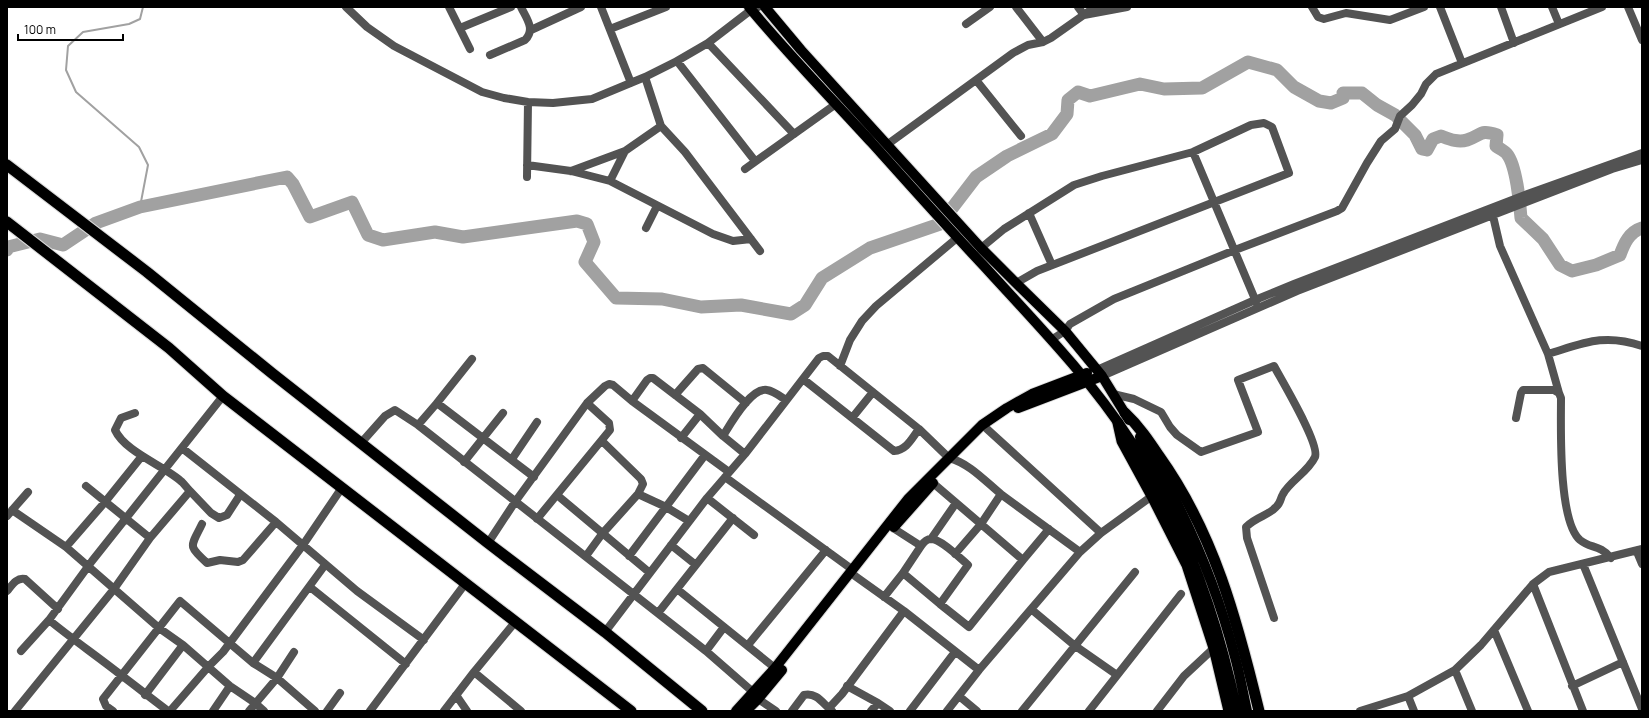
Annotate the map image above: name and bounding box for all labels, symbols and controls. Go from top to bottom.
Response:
scale bar [18,16,123,42]
text: 100 m [24,21,56,38]

